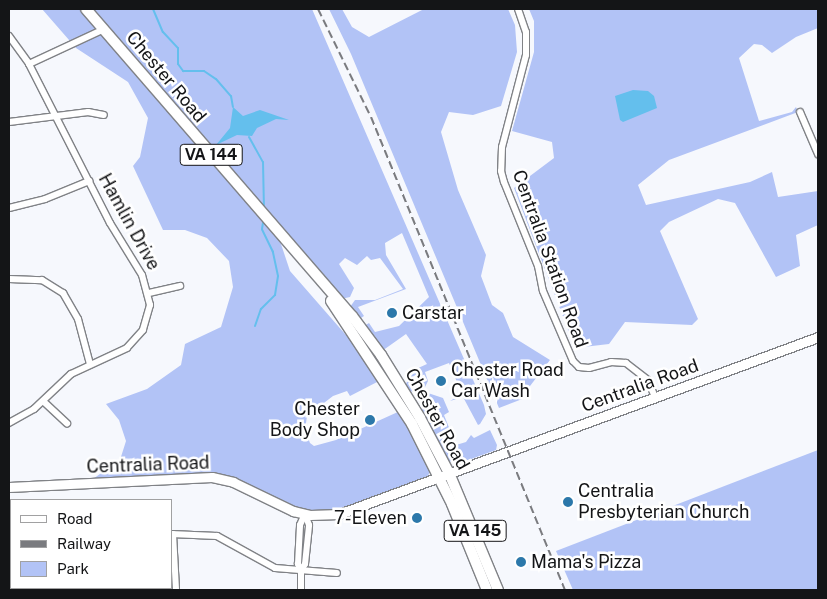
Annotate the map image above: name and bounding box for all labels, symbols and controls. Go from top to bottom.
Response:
street label: Chester Road [121,27,211,127]
road number: VA 144 [178,142,244,168]
street label: Centralia Station Road [508,167,592,351]
street label: Hamlin Drive [94,170,164,274]
place label: Carstar [402,302,464,324]
marker: Carstar [386,307,398,319]
street label: Centralia Road [579,355,701,417]
place label: Chester Road Car Wash [451,360,564,402]
street label: Chester Road [400,364,474,474]
marker: Chester Road Car Wash [435,375,447,387]
place label: Chester Body Shop [270,399,360,442]
marker: Chester Body Shop [364,414,376,426]
street label: Centralia Road [86,452,210,478]
place label: Centralia Presbyterian Church [578,481,749,524]
marker: Centralia Presbyterian Church [562,496,574,508]
legend [10,499,172,589]
place label: 7-Eleven [334,507,407,529]
text: Road [57,510,93,527]
marker: 7-Eleven [411,512,423,524]
road number: VA 145 [442,518,508,544]
text: Railway [57,535,111,552]
place label: Mama's Pizza [531,551,641,573]
marker: Mama's Pizza [515,556,527,568]
text: Park [57,560,89,577]

